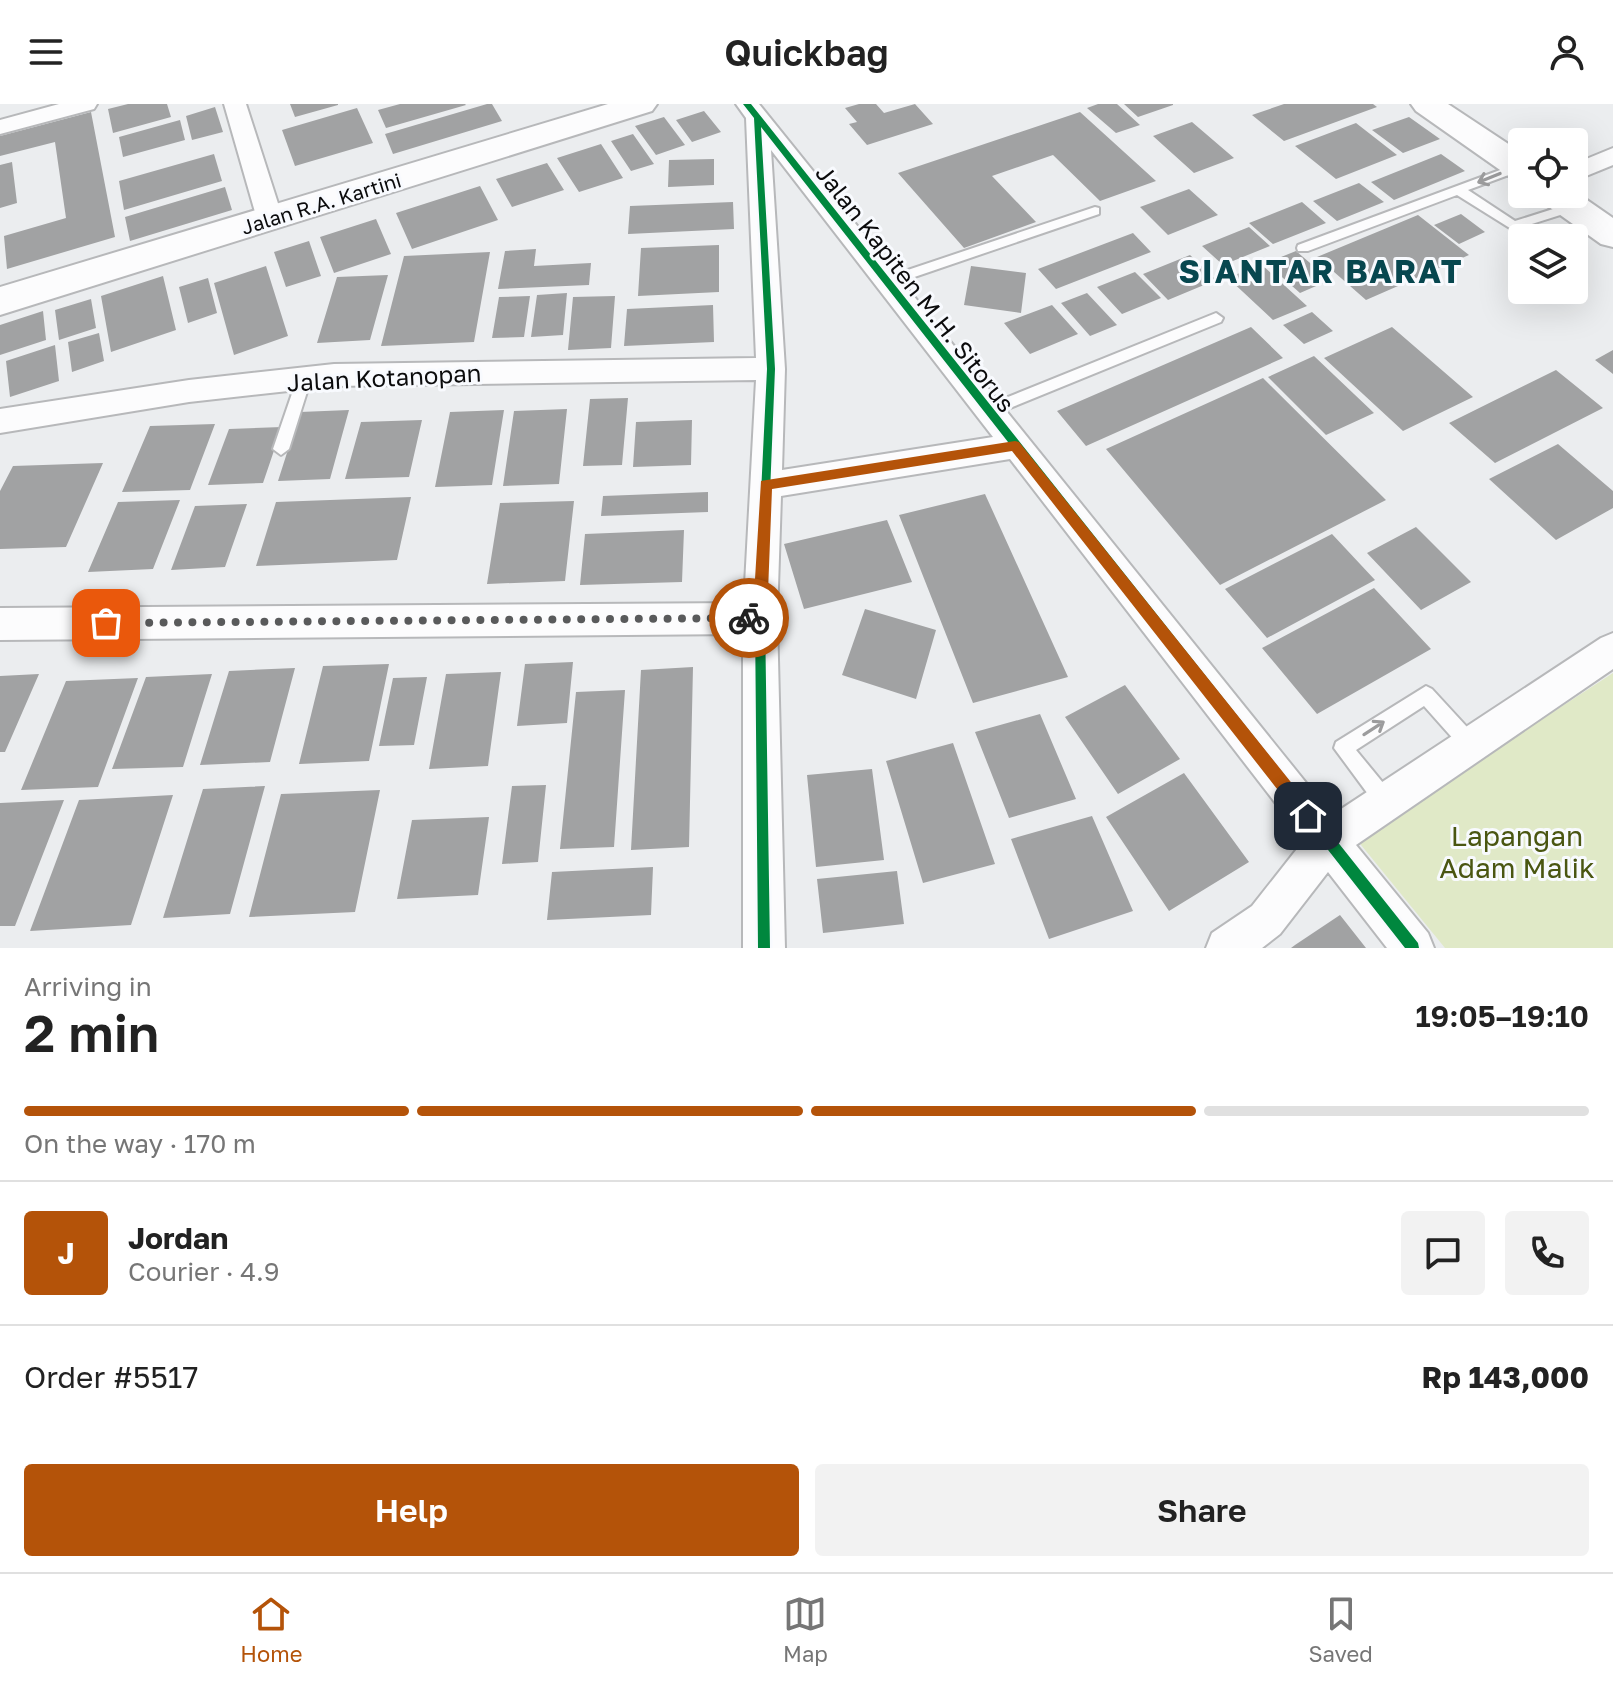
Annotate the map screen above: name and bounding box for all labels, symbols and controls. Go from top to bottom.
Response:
icon: menu [24,30,68,74]
icon: person [1545,30,1589,74]
text: Quickbag [724,31,889,74]
map controls [1508,128,1588,304]
button: locate [1508,128,1588,208]
street label: Jalan Kapiten M.H. Sitorus [810,159,1022,417]
street label: Jalan R.A. Kartini [238,167,404,239]
one-way arrow [1477,171,1502,186]
button: layers [1508,224,1588,304]
district label: SIANTAR BARAT [1178,252,1464,290]
street label: Jalan Kotanopan [286,357,482,397]
courier [709,578,789,658]
pin [72,589,140,657]
icon: bike [727,596,771,640]
icon: bag [84,601,128,645]
one-way arrow [1362,720,1385,736]
pin [1274,782,1342,850]
icon: home [1286,794,1330,838]
park label: Lapangan Adam Malik [1439,819,1595,884]
text: Arriving in [24,971,152,1002]
text: 19:05–19:10 [1415,998,1589,1034]
text: 2 min [24,1001,159,1063]
text: On the way · 170 m [24,1128,256,1159]
button: chat [1401,1211,1485,1295]
button: phone [1505,1211,1589,1295]
text: Jordan [128,1220,228,1256]
text: J [57,1235,75,1271]
text: Courier · 4.9 [128,1256,280,1287]
text: Order #5517 [24,1359,198,1395]
text: Rp 143,000 [1422,1359,1589,1395]
button: Help [24,1464,799,1556]
button: Share [815,1464,1589,1556]
tab: Home [240,1592,302,1667]
tab: Map [783,1592,828,1667]
tab: Saved [1308,1592,1373,1667]

